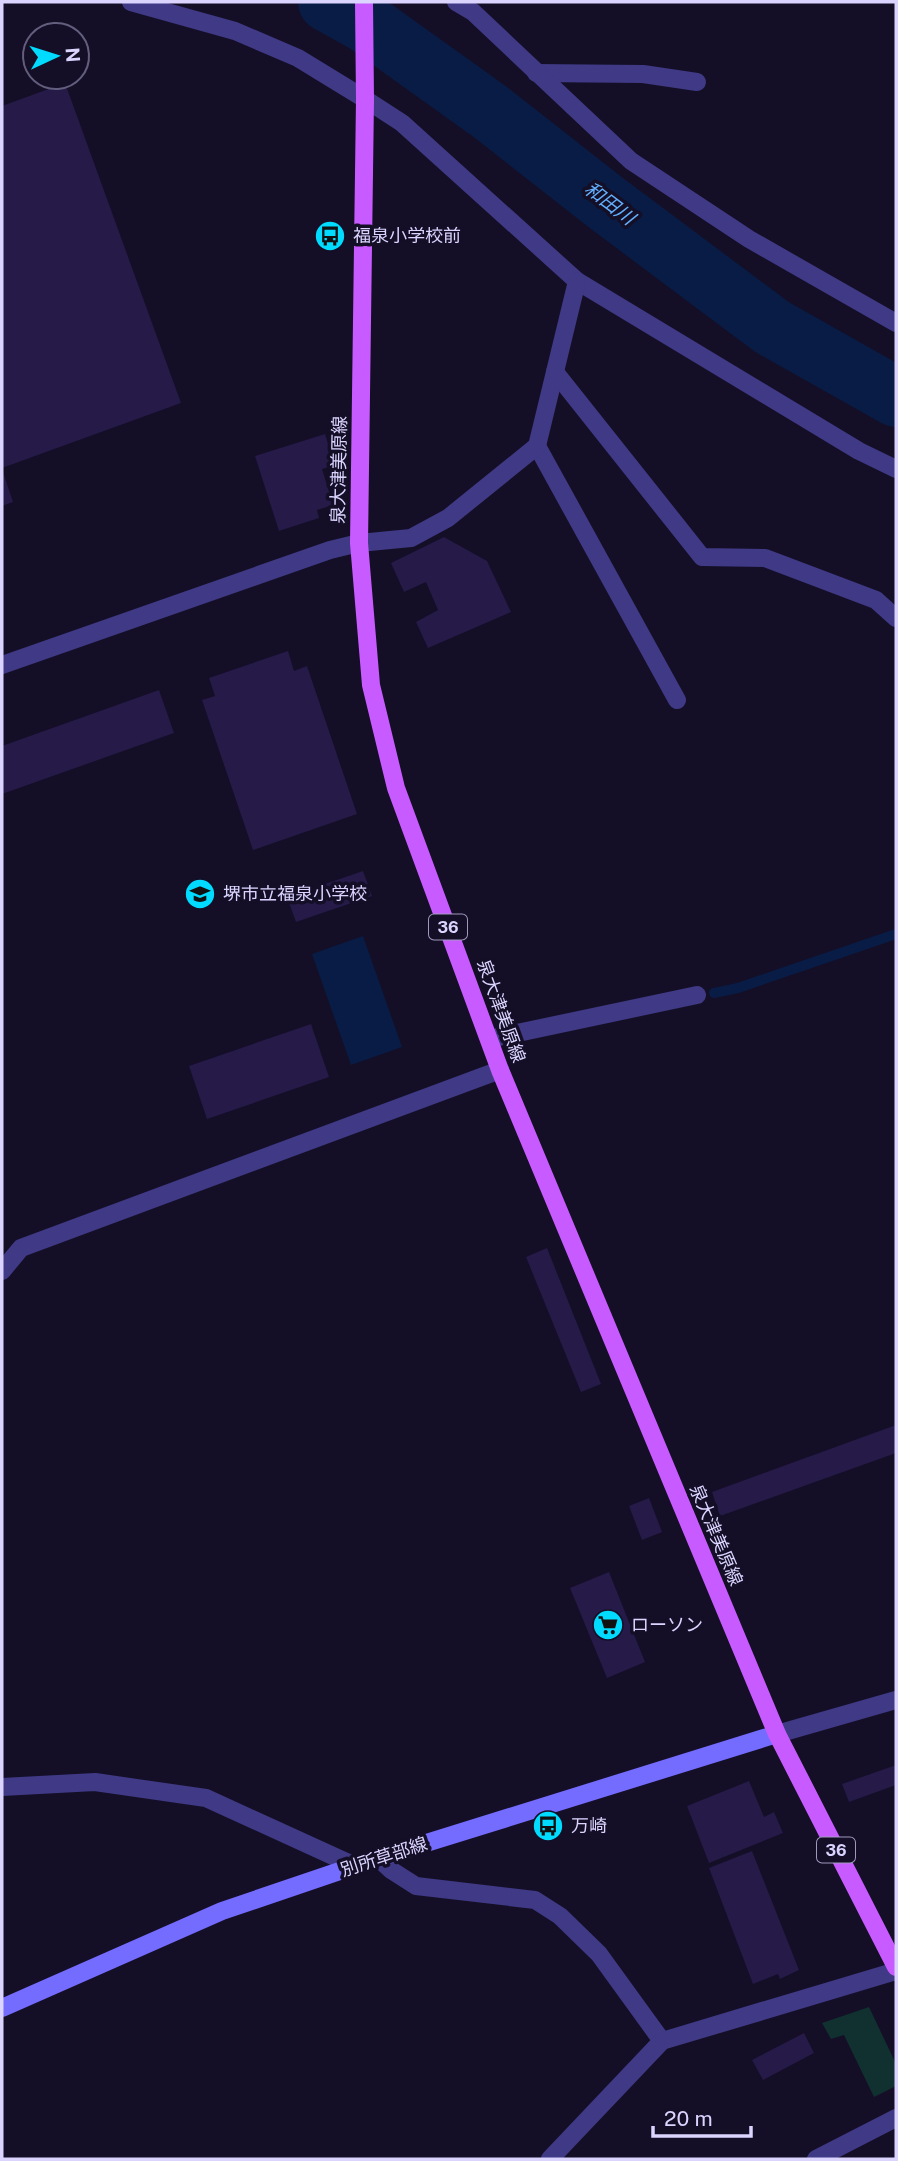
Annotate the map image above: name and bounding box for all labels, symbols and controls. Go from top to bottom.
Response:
north arrow [21,21,91,91]
text: N [61,47,84,63]
water label: 和田川 [581,177,641,230]
bus stop icon: 福泉小学校前 [313,219,347,253]
place label: 福泉小学校前 [353,225,461,246]
street label: 泉大津美原線 [327,416,350,524]
school or university icon: 堺市立福泉小学校 [183,877,217,911]
place label: 堺市立福泉小学校 [223,883,367,904]
road number: 36 [429,914,467,939]
street label: 泉大津美原線 [473,956,530,1065]
street label: 泉大津美原線 [686,1481,747,1589]
supermarket icon: ローソン [591,1608,625,1642]
place label: ローソン [631,1614,703,1635]
bus stop icon: 万崎 [531,1809,565,1843]
place label: 万崎 [571,1815,607,1836]
street label: 別所草部線 [338,1833,430,1880]
road number: 36 [817,1838,855,1862]
scale bar [653,2094,751,2138]
text: 20 m [664,2106,713,2131]

